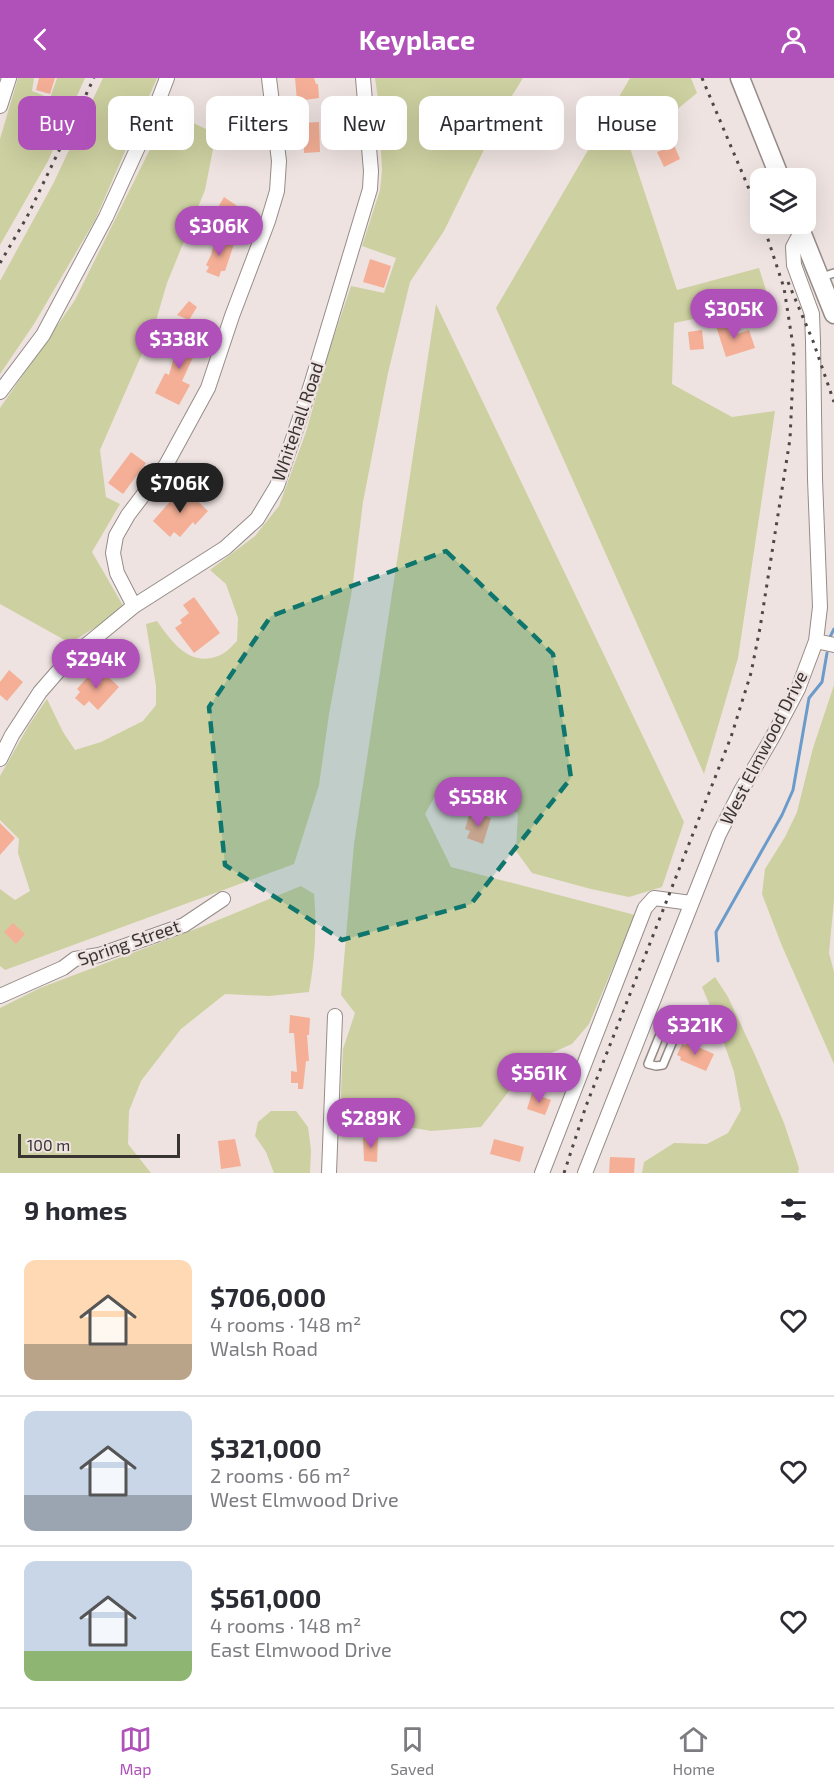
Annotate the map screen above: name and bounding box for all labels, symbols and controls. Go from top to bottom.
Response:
icon: back [24,23,57,56]
text: Keyplace [359,23,475,55]
icon: person [777,23,810,56]
chip: Buy [18,96,96,150]
chip: Rent [108,96,194,150]
chip: Filters [206,96,309,150]
chip: New [321,96,407,150]
chip: Apartment [419,96,564,150]
chip: House [576,96,678,150]
map controls [750,168,816,234]
button: layers [750,168,816,234]
pin: $306K [177,206,261,257]
text: $306K [189,213,249,237]
pin: $305K [692,289,776,340]
text: $305K [704,296,764,320]
pin: $338K [137,319,221,370]
text: $338K [149,326,209,350]
street label: Whitehall Road [266,359,328,484]
pin: $706K [138,463,222,514]
text: $706K [150,470,210,494]
pin: $294K [54,639,138,690]
text: $294K [66,646,126,670]
street label: West Elmwood Drive [715,667,811,828]
pin: $558K [436,777,520,828]
text: $558K [449,784,507,808]
street label: Spring Street [75,914,183,970]
pin: $321K [653,1005,737,1056]
text: $321K [667,1012,723,1036]
pin: $561K [497,1053,581,1104]
text: $561K [511,1060,567,1084]
pin: $289K [329,1098,413,1149]
text: $289K [341,1105,401,1129]
scale bar [18,1131,180,1158]
text: 100 m [27,1135,70,1154]
icon: filters [777,1193,810,1226]
text: 9 homes [24,1194,127,1225]
text: $706,000 [210,1281,326,1312]
icon: home [72,1284,144,1356]
icon: heart [777,1304,810,1337]
text: 4 rooms · 148 m² [210,1312,361,1336]
text: Walsh Road [210,1336,318,1360]
text: $321,000 [210,1432,322,1463]
icon: home [72,1435,144,1507]
icon: heart [777,1455,810,1488]
text: 2 rooms · 66 m² [210,1463,351,1487]
text: West Elmwood Drive [210,1487,399,1511]
text: $561,000 [210,1582,322,1613]
icon: home [72,1585,144,1657]
icon: heart [777,1605,810,1638]
text: 4 rooms · 148 m² [210,1613,361,1637]
text: East Elmwood Drive [210,1637,392,1661]
tab: Map [119,1723,152,1778]
tab: Saved [390,1723,434,1778]
tab: Home [672,1723,715,1778]

